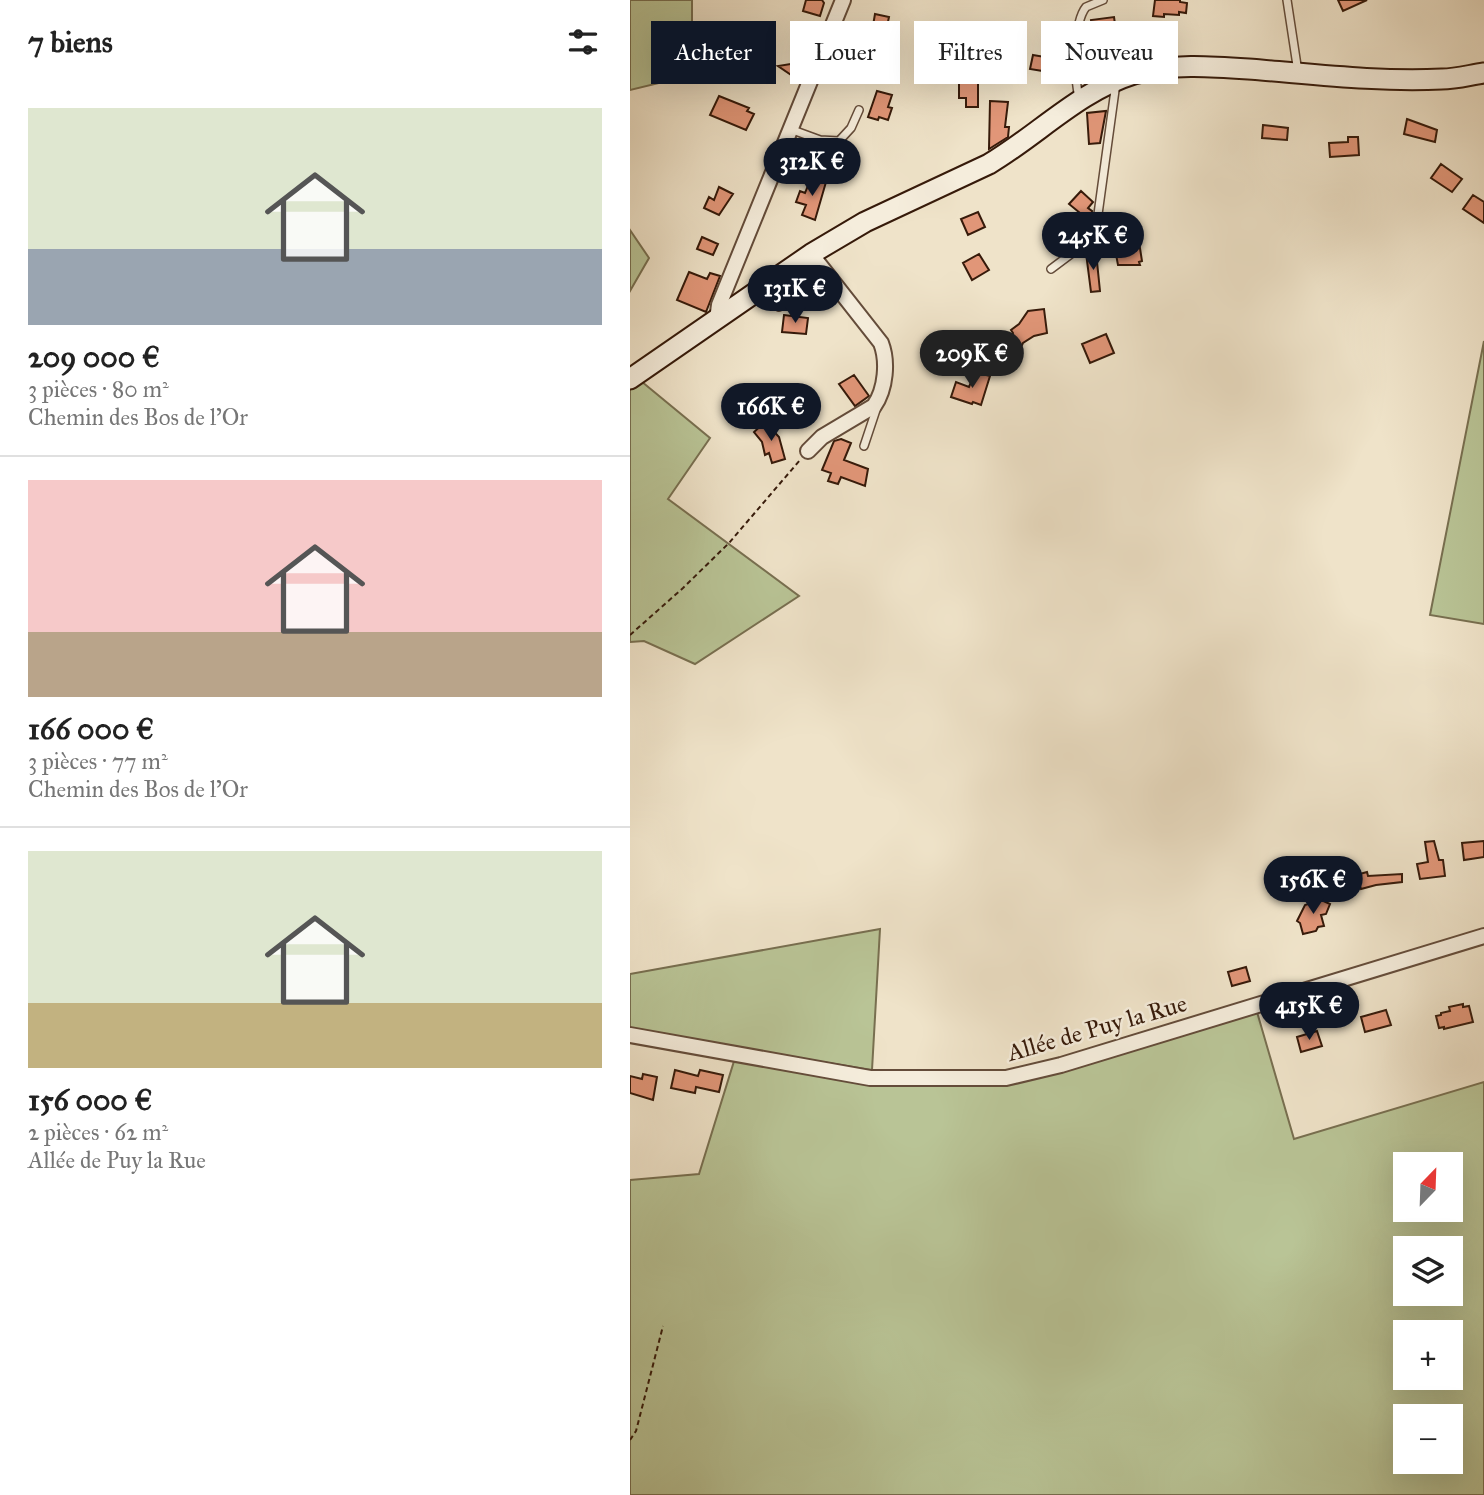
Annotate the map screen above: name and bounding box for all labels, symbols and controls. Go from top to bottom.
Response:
chip: Acheter [651,21,776,84]
chip: Louer [790,21,900,84]
chip: Filtres [914,21,1027,84]
chip: Nouveau [1041,21,1178,84]
icon: filters [564,23,602,61]
text: 7 biens [28,24,113,60]
pin: 312K € [755,138,869,198]
text: 312K € [780,147,844,175]
icon: home [252,154,378,280]
pin: 245K € [1036,212,1150,272]
text: 245K € [1058,221,1128,249]
pin: 131K € [738,266,852,325]
text: 131K € [764,274,826,302]
pin: 209K € [915,330,1029,390]
text: 209 000 € [28,339,160,375]
text: 209K € [936,339,1008,367]
text: 3 pièces · 80 m² [28,375,169,403]
pin: 166K € [714,384,828,443]
text: 166K € [737,392,805,420]
text: Chemin des Bos de l'Or [28,403,248,431]
icon: home [252,526,378,652]
text: 166 000 € [28,711,154,747]
text: 3 pièces · 77 m² [28,747,168,775]
text: Chemin des Bos de l'Or [28,775,248,803]
pin: 156K € [1256,856,1370,916]
text: 156K € [1280,865,1346,893]
icon: home [252,897,378,1023]
pin: 415K € [1252,982,1366,1042]
street label: Allée de Puy la Rue [1003,988,1190,1068]
text: 415K € [1275,991,1343,1019]
text: 156 000 € [28,1082,152,1118]
text: 2 pièces · 62 m² [28,1118,168,1146]
text: Allée de Puy la Rue [28,1146,206,1174]
north arrow [1393,1152,1463,1222]
map controls [1393,1152,1463,1474]
button: layers [1393,1236,1463,1306]
button: + [1393,1320,1463,1390]
button: − [1393,1404,1463,1474]

